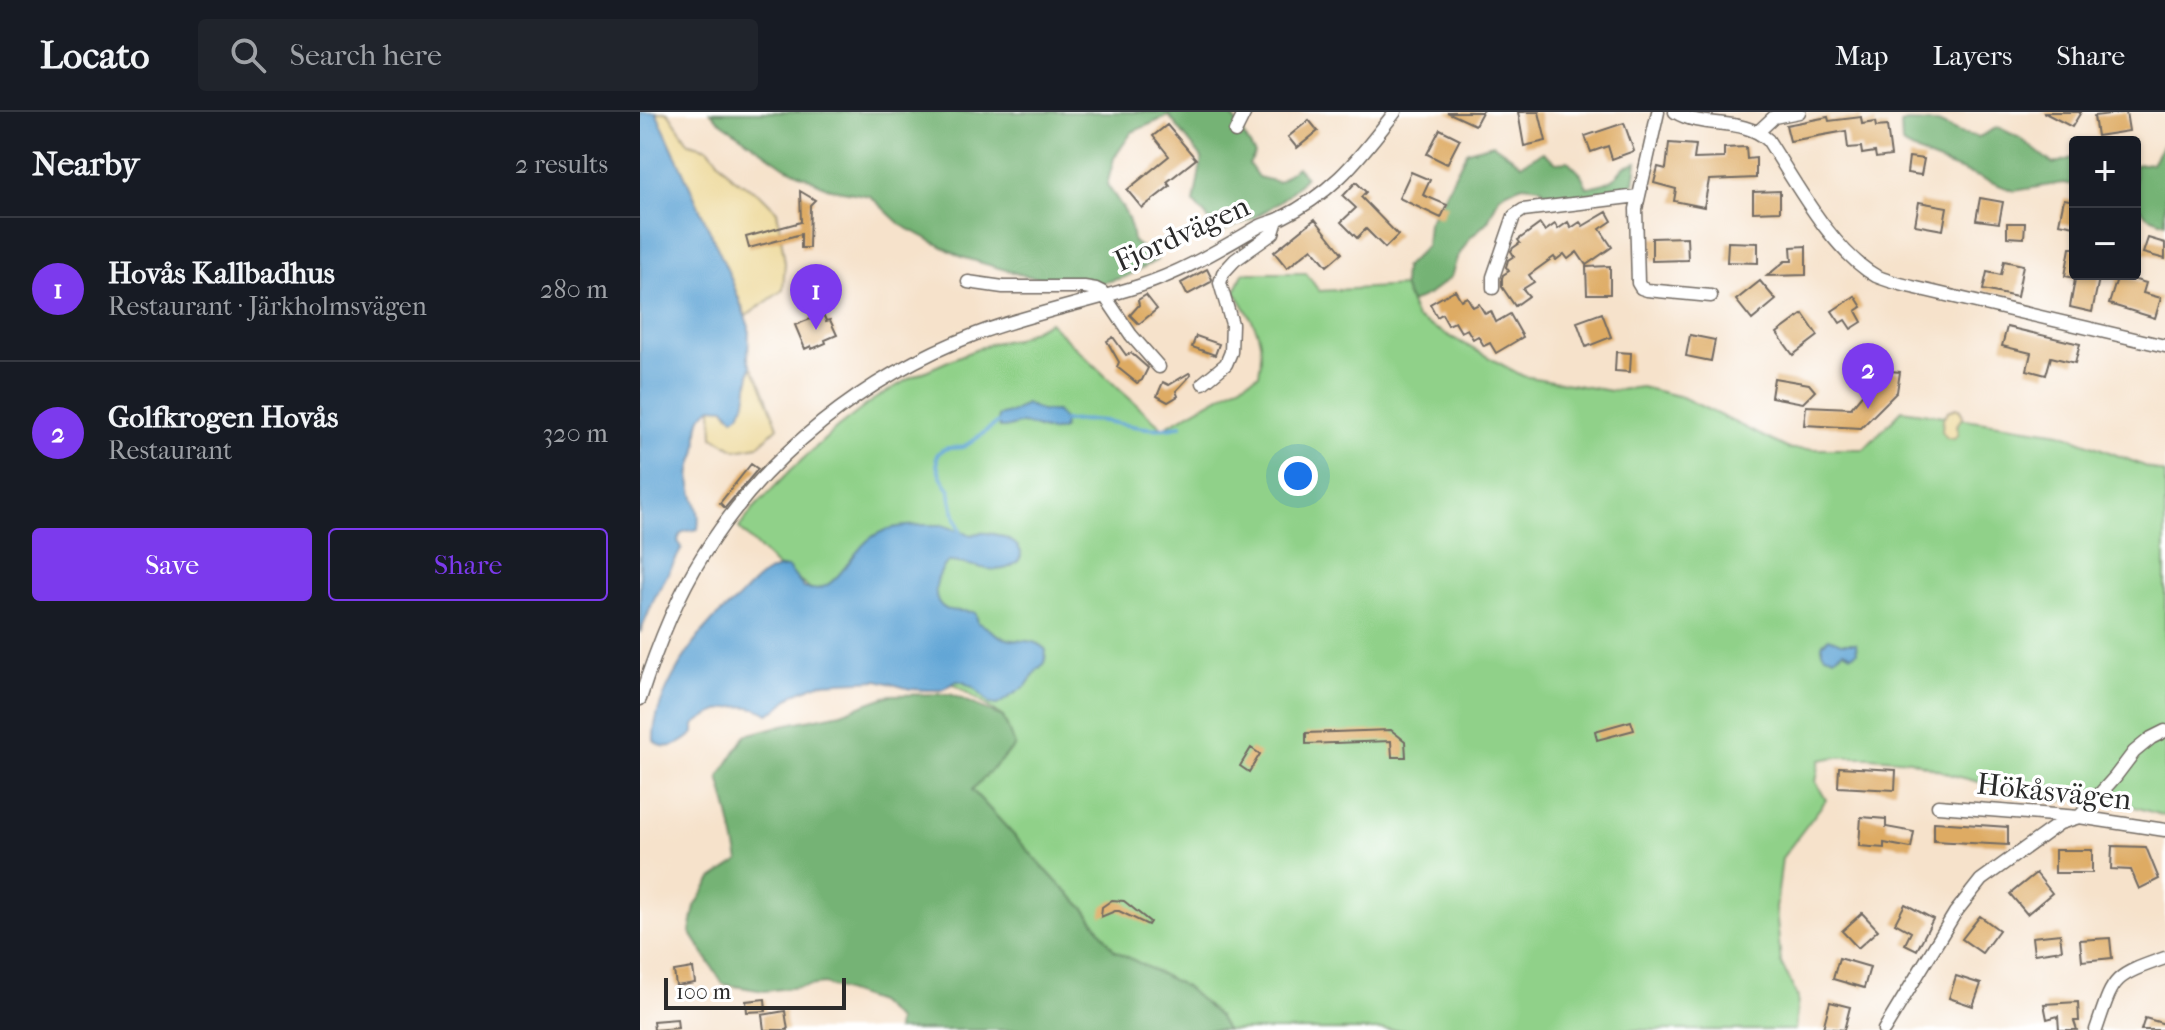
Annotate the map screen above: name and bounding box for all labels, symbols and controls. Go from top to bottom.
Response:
search box [198,19,758,91]
text: Locato [40,33,150,78]
icon: search [226,33,270,77]
text: Search here [290,38,442,73]
text: Map [1835,39,1888,72]
text: Layers [1932,39,2012,72]
text: Share [2056,39,2125,72]
map controls [2069,136,2141,280]
button: + [2069,136,2141,208]
text: Nearby [32,144,139,184]
text: 2 results [515,149,608,180]
street label: Fjordvägen [1109,188,1255,279]
button: − [2069,208,2141,280]
text: Hovås Kallbadhus [108,256,335,291]
pin: 1 [790,264,842,330]
text: 1 [53,274,63,305]
text: 280 m [540,274,608,305]
text: Restaurant · Järkholmsvägen [108,291,427,322]
pin: 2 [1842,343,1894,409]
text: Golfkrogen Hovås [108,400,338,435]
text: 2 [51,418,65,449]
text: 320 m [542,418,608,449]
text: Restaurant [108,435,232,466]
your location [1278,456,1318,496]
button: Save [32,528,312,601]
button: Share [328,528,608,601]
street label: Hökåsvägen [1975,766,2134,818]
scale bar [664,974,846,1010]
text: 100 m [676,979,731,1005]

